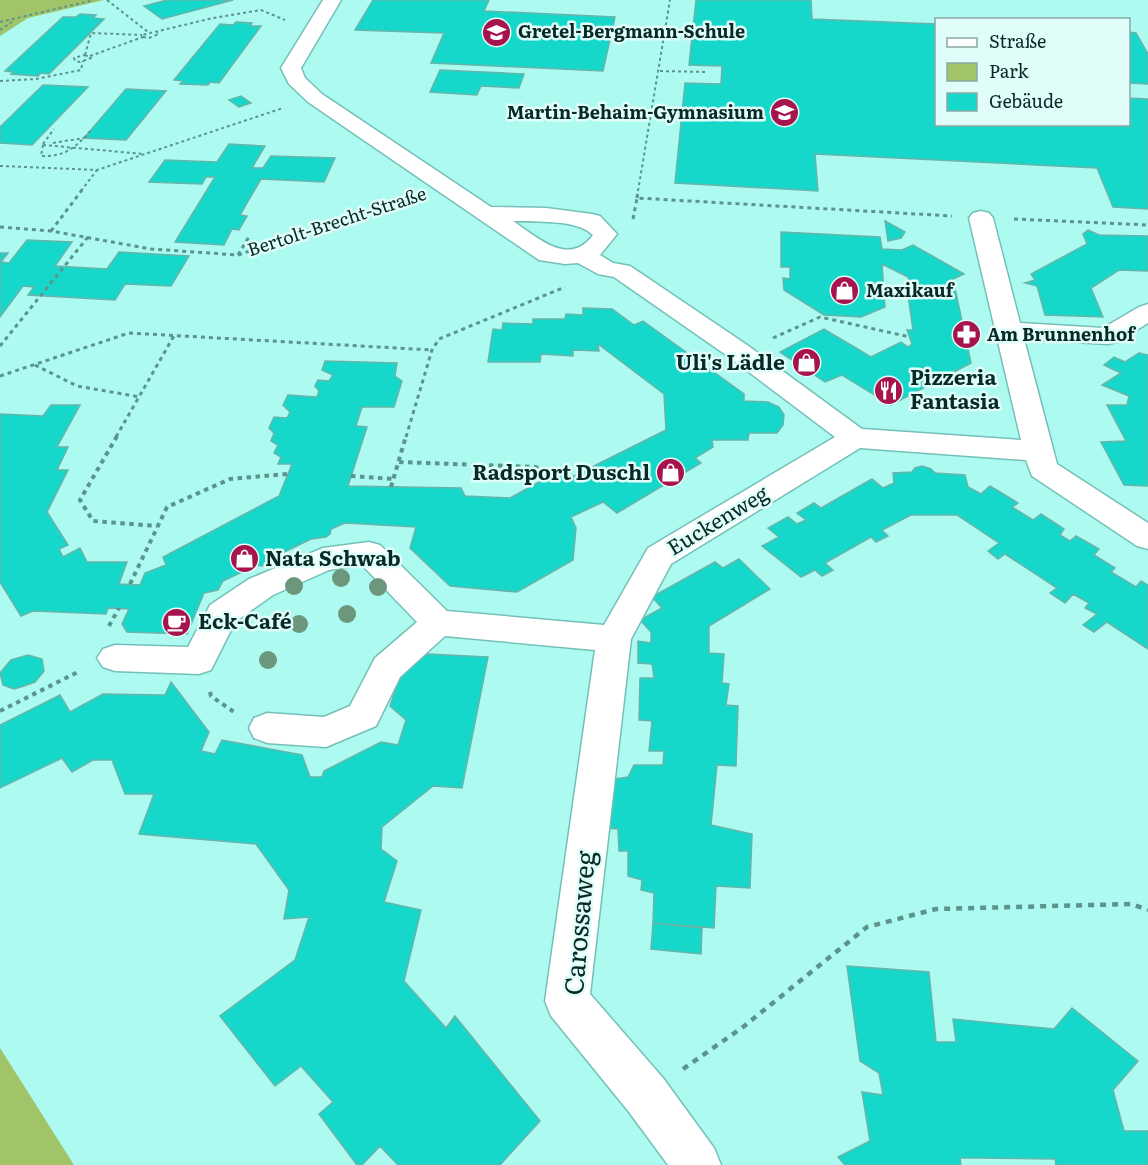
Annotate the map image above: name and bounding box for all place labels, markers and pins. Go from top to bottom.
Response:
school or university icon: Gretel-Bergmann-Schule [481,16,513,48]
place label: Gretel-Bergmann-Schule [518,17,745,44]
school or university icon: Martin-Behaim-Gymnasium [769,97,801,129]
place label: Martin-Behaim-Gymnasium [507,98,764,125]
shop icon: Maxikauf [829,275,861,307]
place label: Maxikauf [866,276,956,303]
pharmacy icon: Am Brunnenhof [950,319,982,351]
place label: Am Brunnenhof [987,320,1137,347]
place label: Uli's Lädle [676,345,785,376]
shop icon: Uli's Lädle [790,347,822,379]
place label: Pizzeria Fantasia [910,360,1001,415]
restaurant icon: Pizzeria Fantasia [873,374,905,406]
place label: Radsport Duschl [472,455,650,486]
shop icon: Radsport Duschl [655,457,687,489]
place label: Nata Schwab [265,541,401,572]
shop icon: Nata Schwab [228,543,260,575]
place label: Eck-Café [198,604,292,635]
cafe icon: Eck-Café [161,606,193,638]

